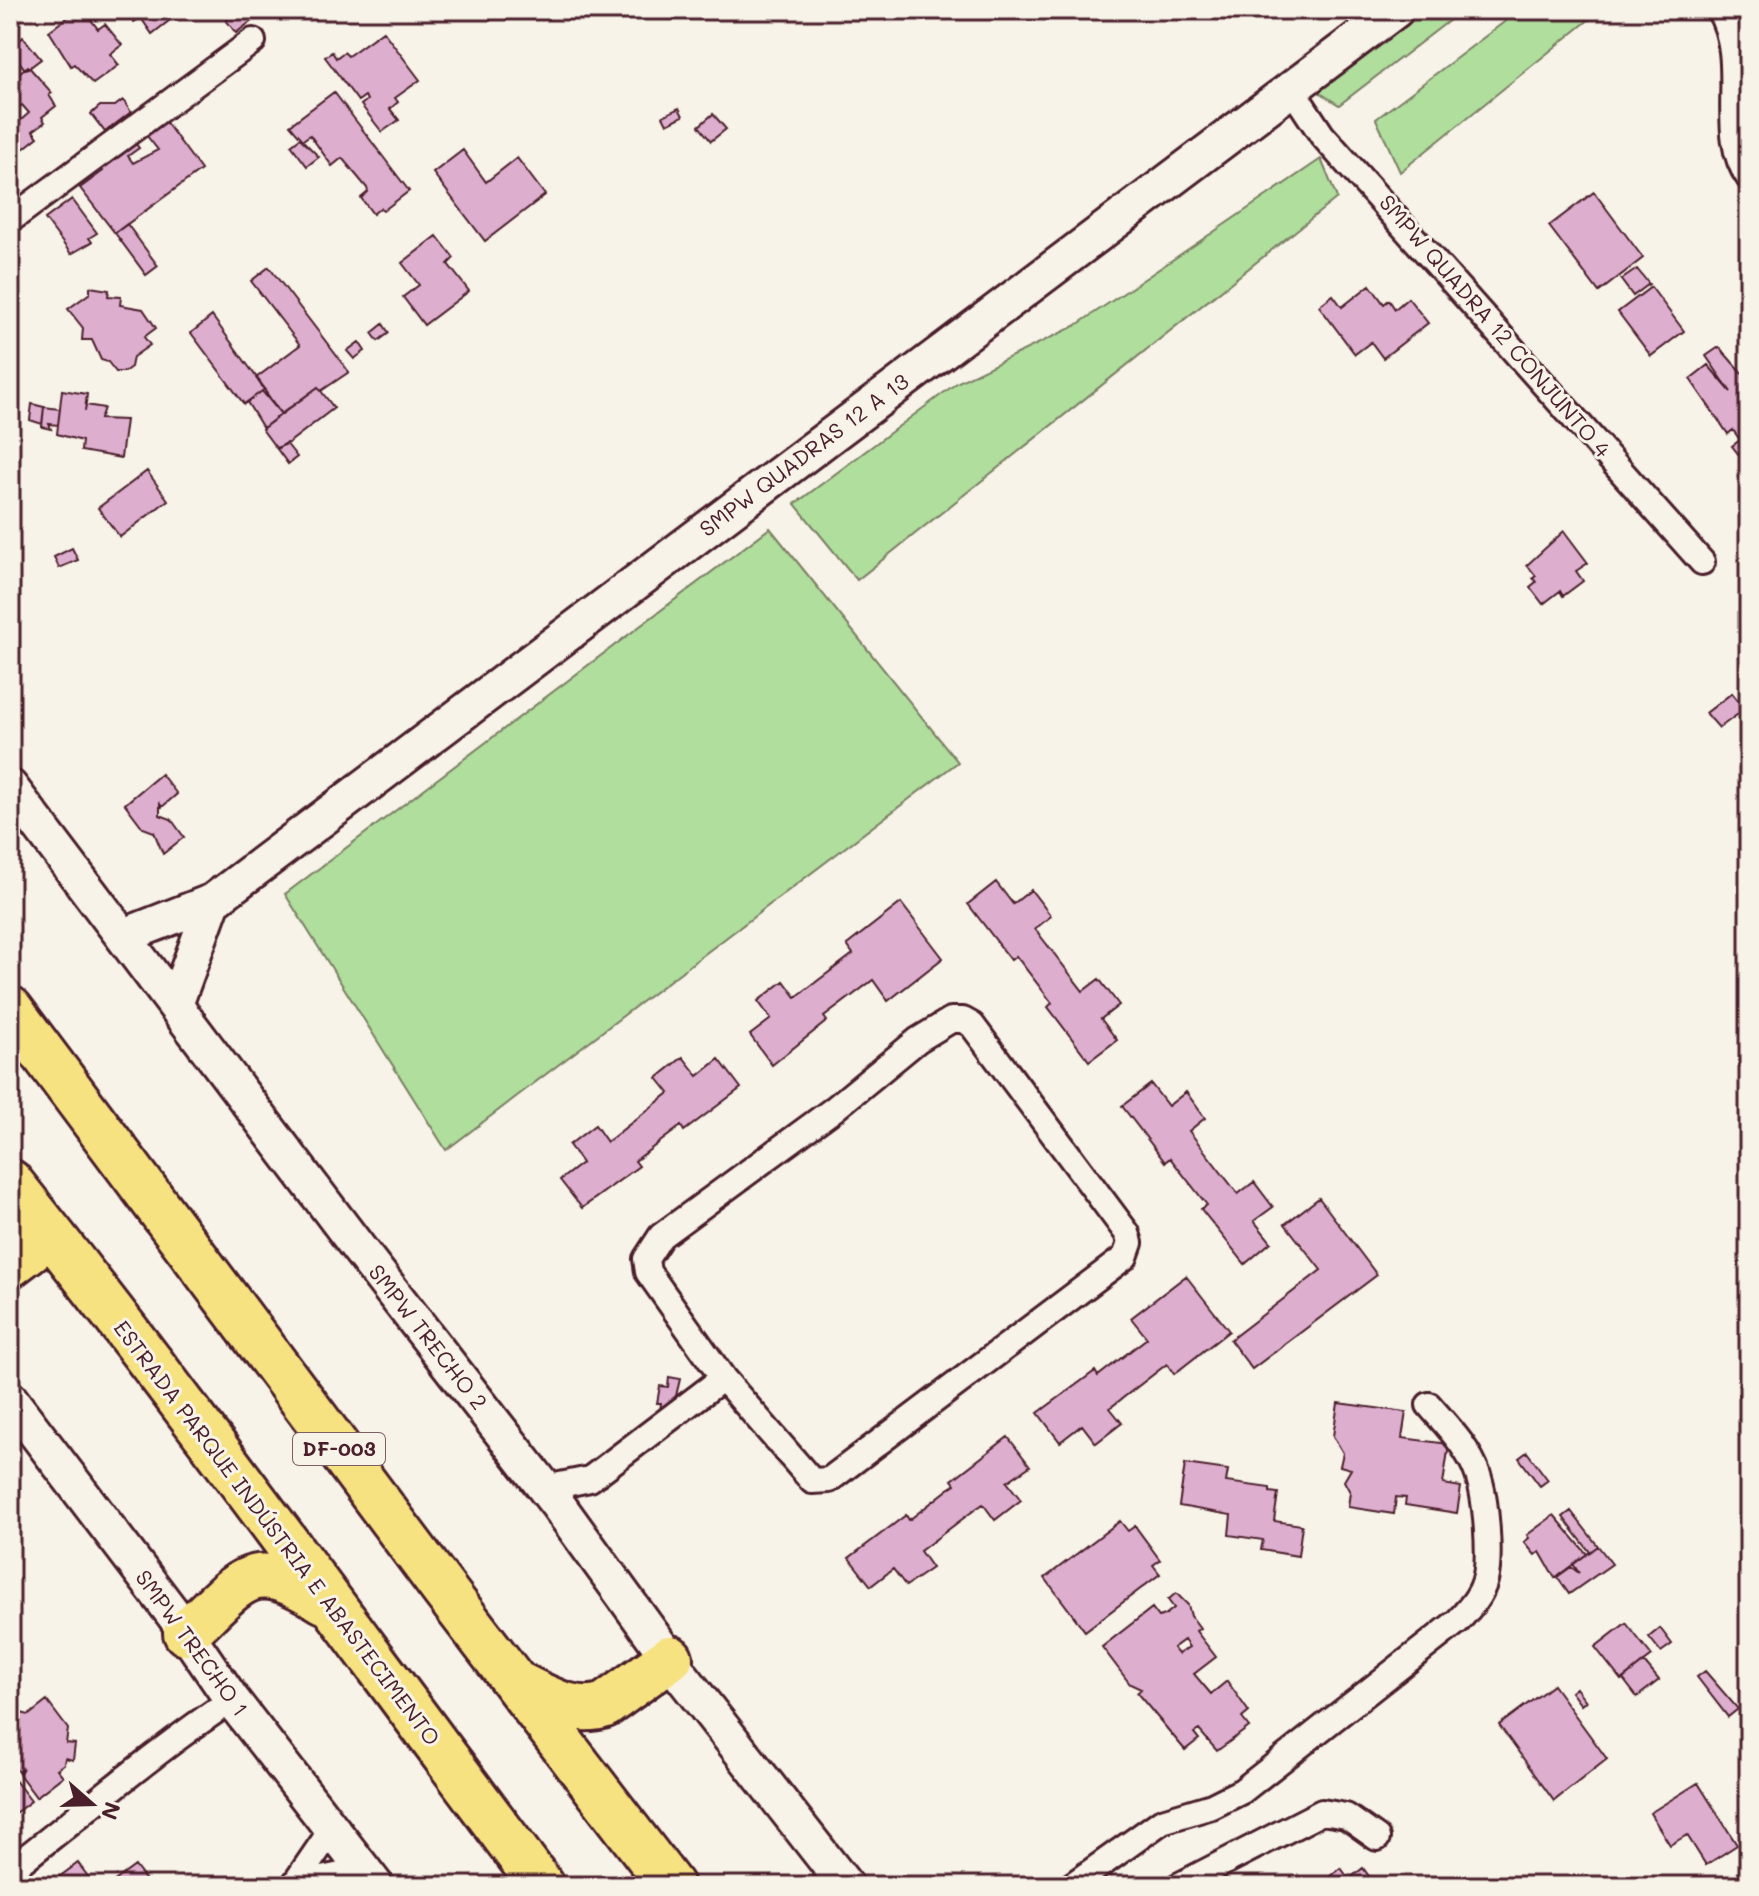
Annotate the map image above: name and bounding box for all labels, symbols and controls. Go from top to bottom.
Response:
street label: SMPW QUADRA 12 CONJUNTO 4 [1373,188,1618,463]
street label: SMPW QUADRAS 12 A 13 [693,366,914,543]
street label: SMPW TRECHO 2 [363,1258,494,1415]
street label: ESTRADA PARQUE INDÚSTRIA E ABASTECIMENTO [108,1314,447,1751]
road number: DF-003 [293,1433,385,1465]
street label: SMPW TRECHO 1 [129,1564,255,1722]
north arrow [52,1764,132,1844]
text: N [95,1798,128,1824]

